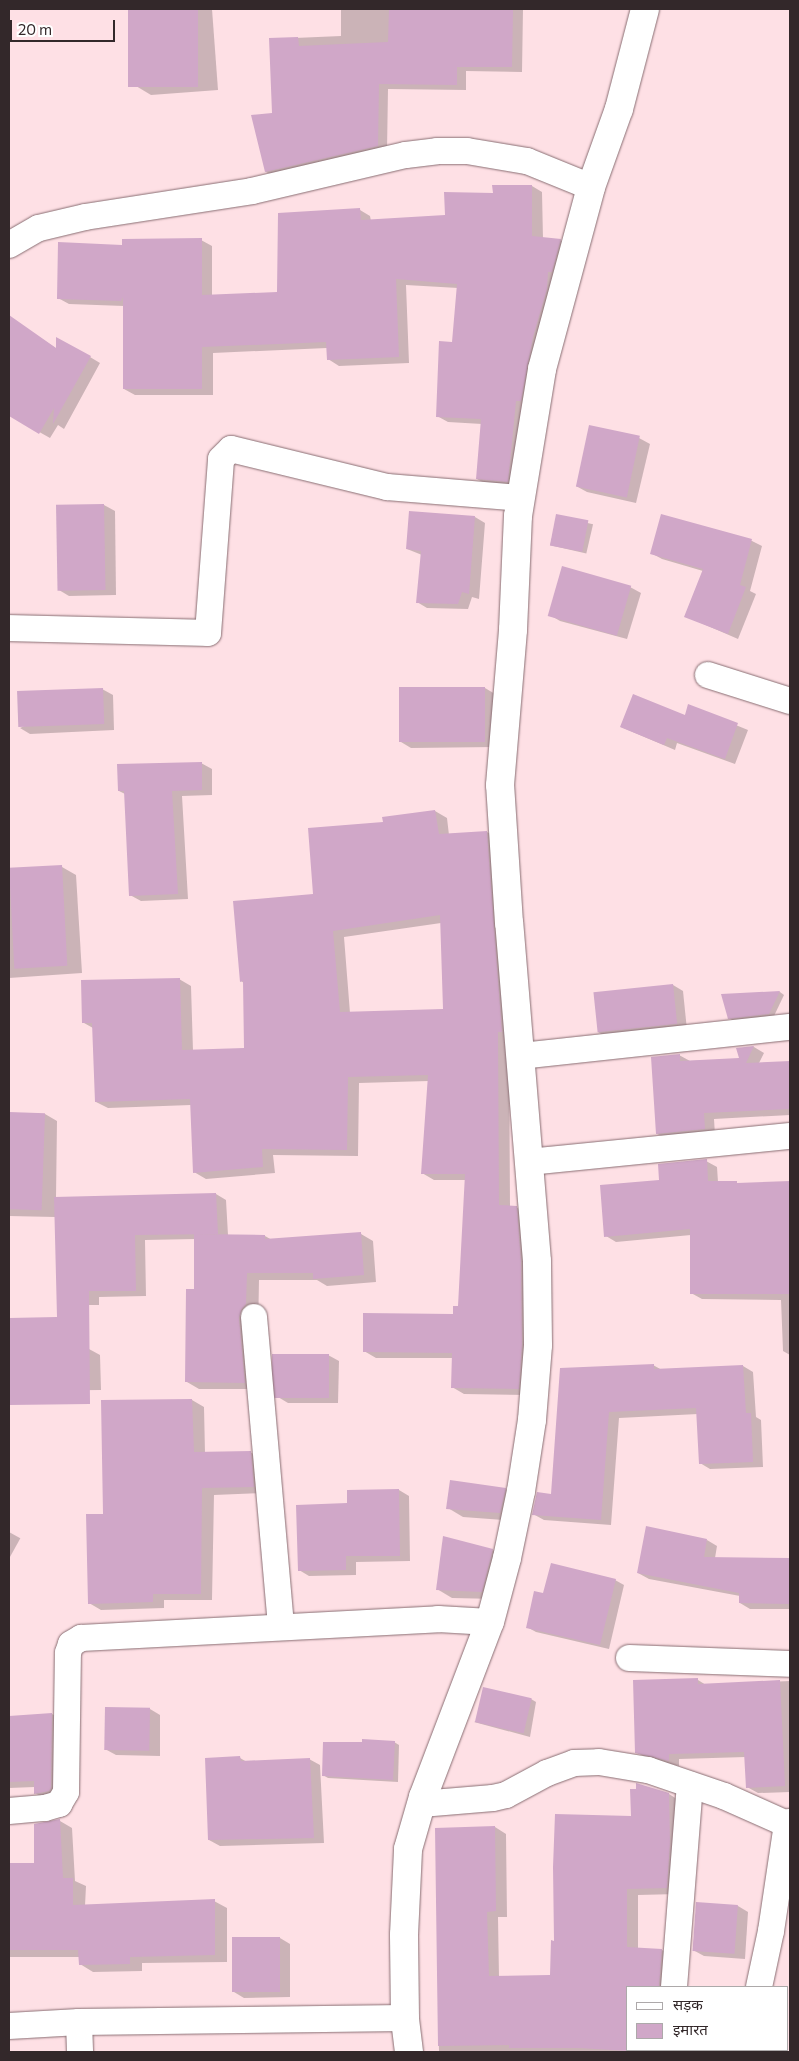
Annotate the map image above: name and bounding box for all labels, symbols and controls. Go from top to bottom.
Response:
scale bar [12,10,118,42]
text: 20 m [18,20,52,38]
legend [626,1986,789,2051]
text: सड़क [673,1995,703,2013]
text: इमारत [673,2020,708,2038]

